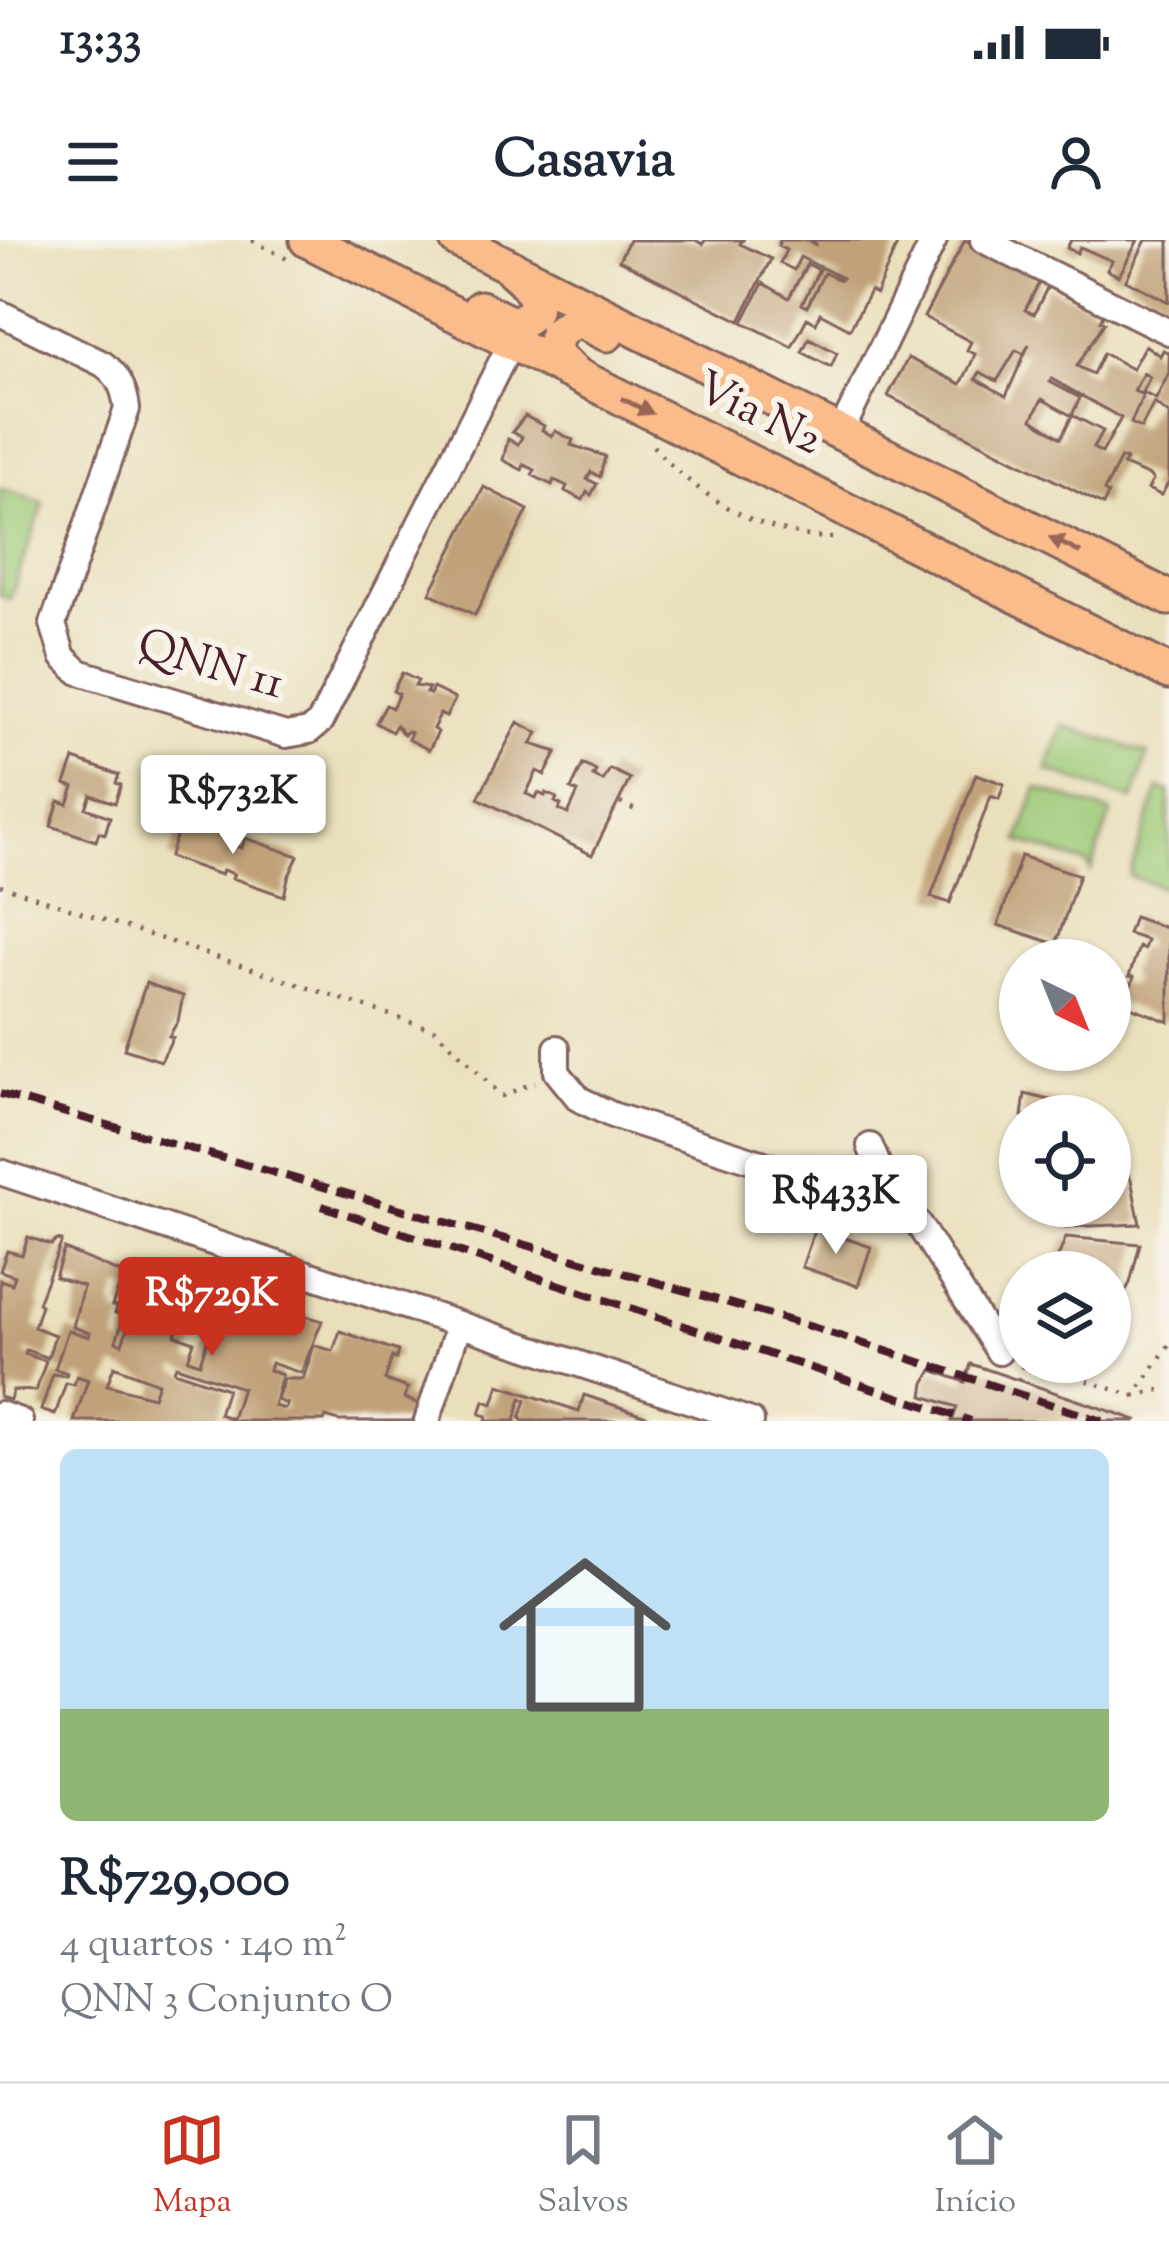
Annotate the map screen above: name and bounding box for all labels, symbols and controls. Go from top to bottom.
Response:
text: 13:33 [60,10,142,75]
text: Casavia [494,123,675,201]
icon: menu [60,129,126,195]
icon: person [1043,129,1109,195]
street label: Via N2 [684,358,832,474]
one-way arrow [620,395,654,415]
one-way arrow [1047,536,1082,556]
street label: QNN 11 [129,615,291,719]
pin: R$732K [135,755,331,857]
text: R$732K [168,766,298,822]
north arrow [999,939,1131,1071]
map controls [999,939,1131,1383]
button: locate [999,1095,1131,1227]
pin: R$433K [738,1155,934,1257]
text: R$433K [772,1166,900,1222]
button: layers [999,1251,1131,1383]
pin: R$729K [114,1257,310,1359]
text: R$729K [145,1268,279,1324]
icon: home [477,1527,693,1743]
text: R$729,000 [60,1845,290,1918]
text: 4 quartos · 140 m² [60,1918,347,1974]
text: QNN 3 Conjunto O [60,1974,393,2030]
tab: Mapa [153,2107,232,2227]
tab: Salvos [537,2107,629,2227]
tab: Início [934,2107,1016,2227]

